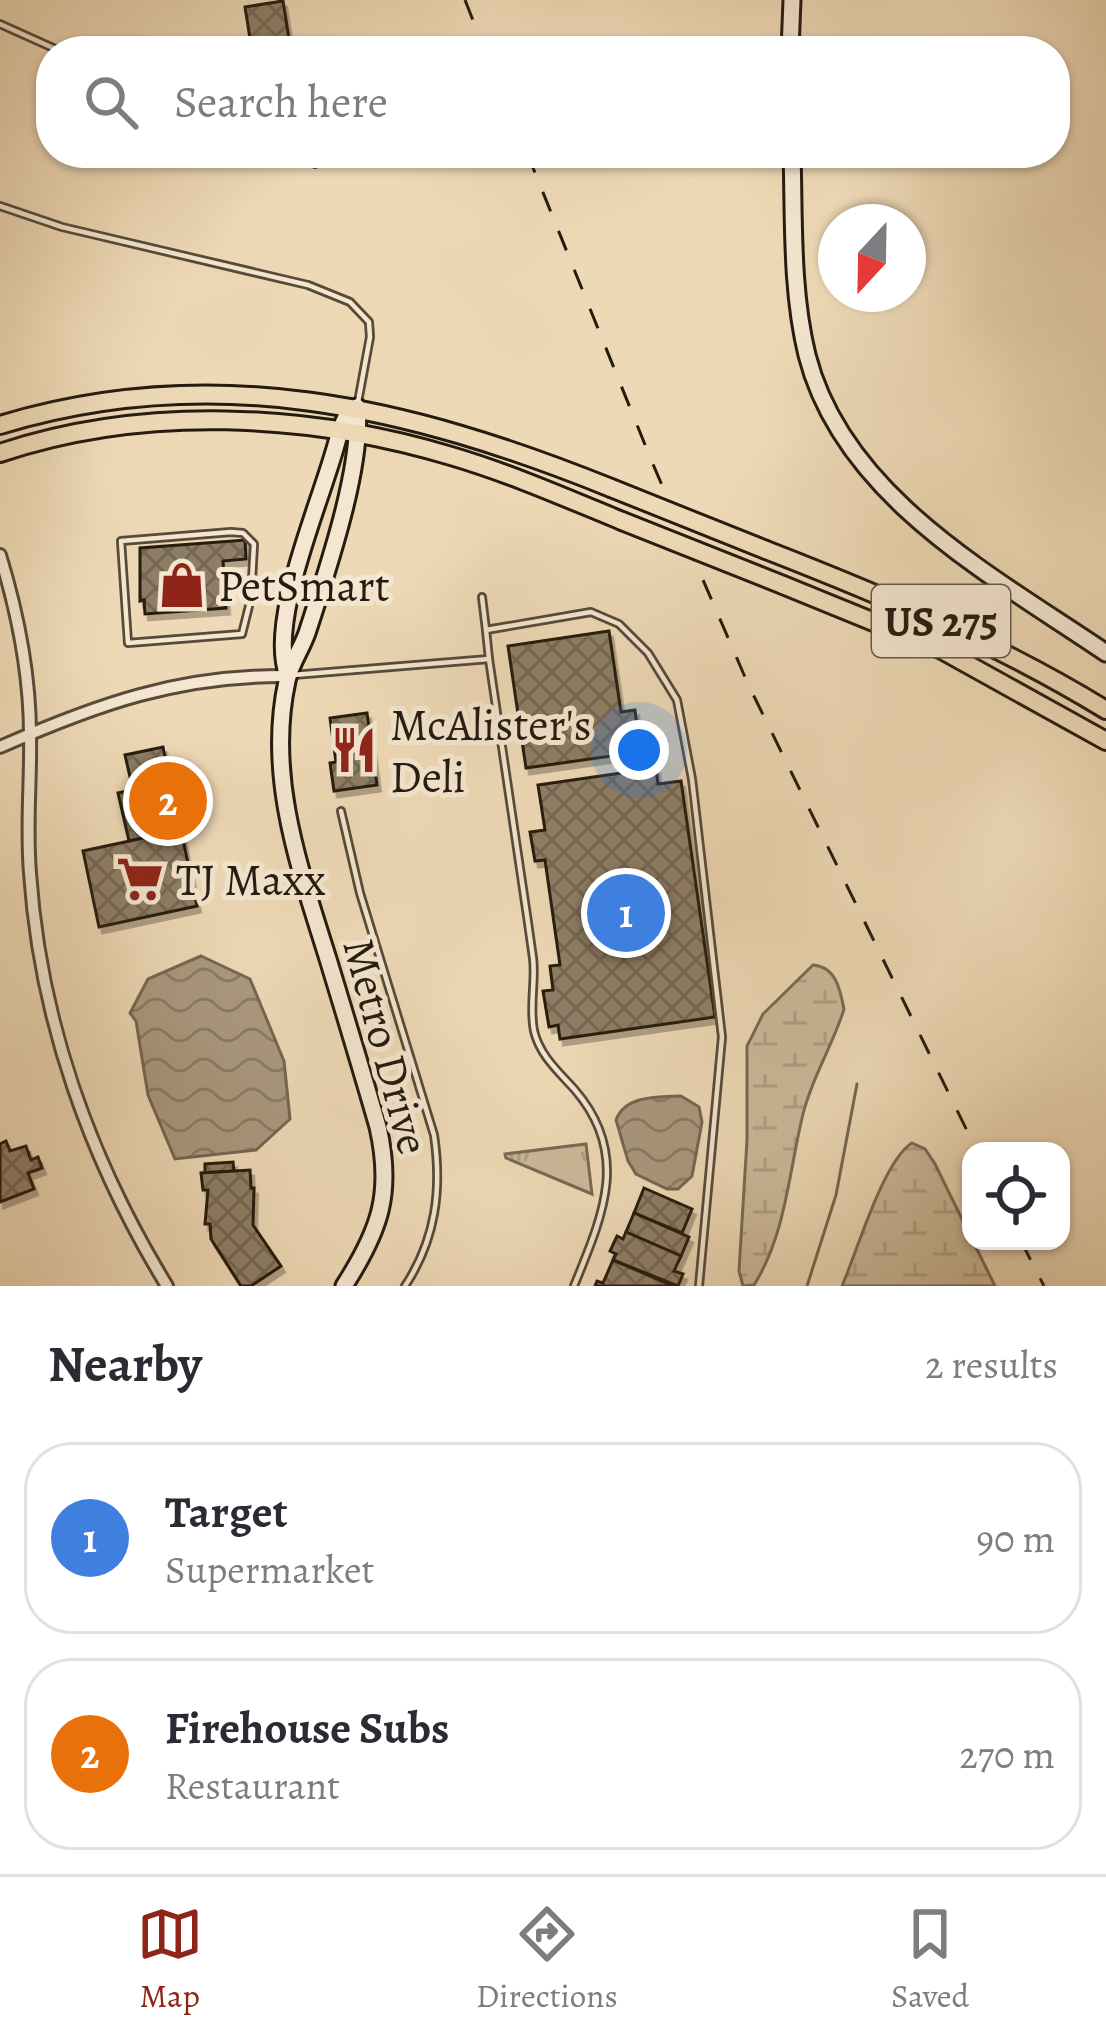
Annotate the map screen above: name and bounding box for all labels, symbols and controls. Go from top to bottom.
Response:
search box [36,36,1070,168]
icon: search [78,69,144,135]
text: Search here [174,71,388,133]
north arrow [818,204,926,312]
place label: PetSmart [218,555,390,617]
shop icon: PetSmart [157,560,207,610]
road number: US 275 [872,585,1010,657]
place label: McAlister's Deli [390,694,592,808]
your location [609,720,669,780]
restaurant icon: McAlister's Deli [329,725,379,775]
pin: 2 [129,756,207,846]
place label: TJ Maxx [176,849,326,911]
supermarket icon: TJ Maxx [115,854,165,904]
pin: 1 [587,868,665,958]
street label: Metro Drive [327,931,445,1161]
map controls [962,1142,1070,1250]
button: locate [962,1142,1070,1250]
text: Nearby [48,1329,202,1399]
text: 2 results [925,1338,1058,1391]
text: Target [165,1481,288,1543]
text: 1 [83,1512,97,1565]
text: 90 m [976,1512,1055,1565]
text: Supermarket [165,1543,374,1596]
text: Firehouse Subs [165,1697,449,1759]
text: 2 [81,1728,99,1781]
text: 270 m [959,1728,1055,1781]
text: Restaurant [165,1759,340,1812]
tab: Map [137,1901,203,2018]
tab: Directions [476,1901,618,2018]
tab: Saved [891,1901,969,2018]

